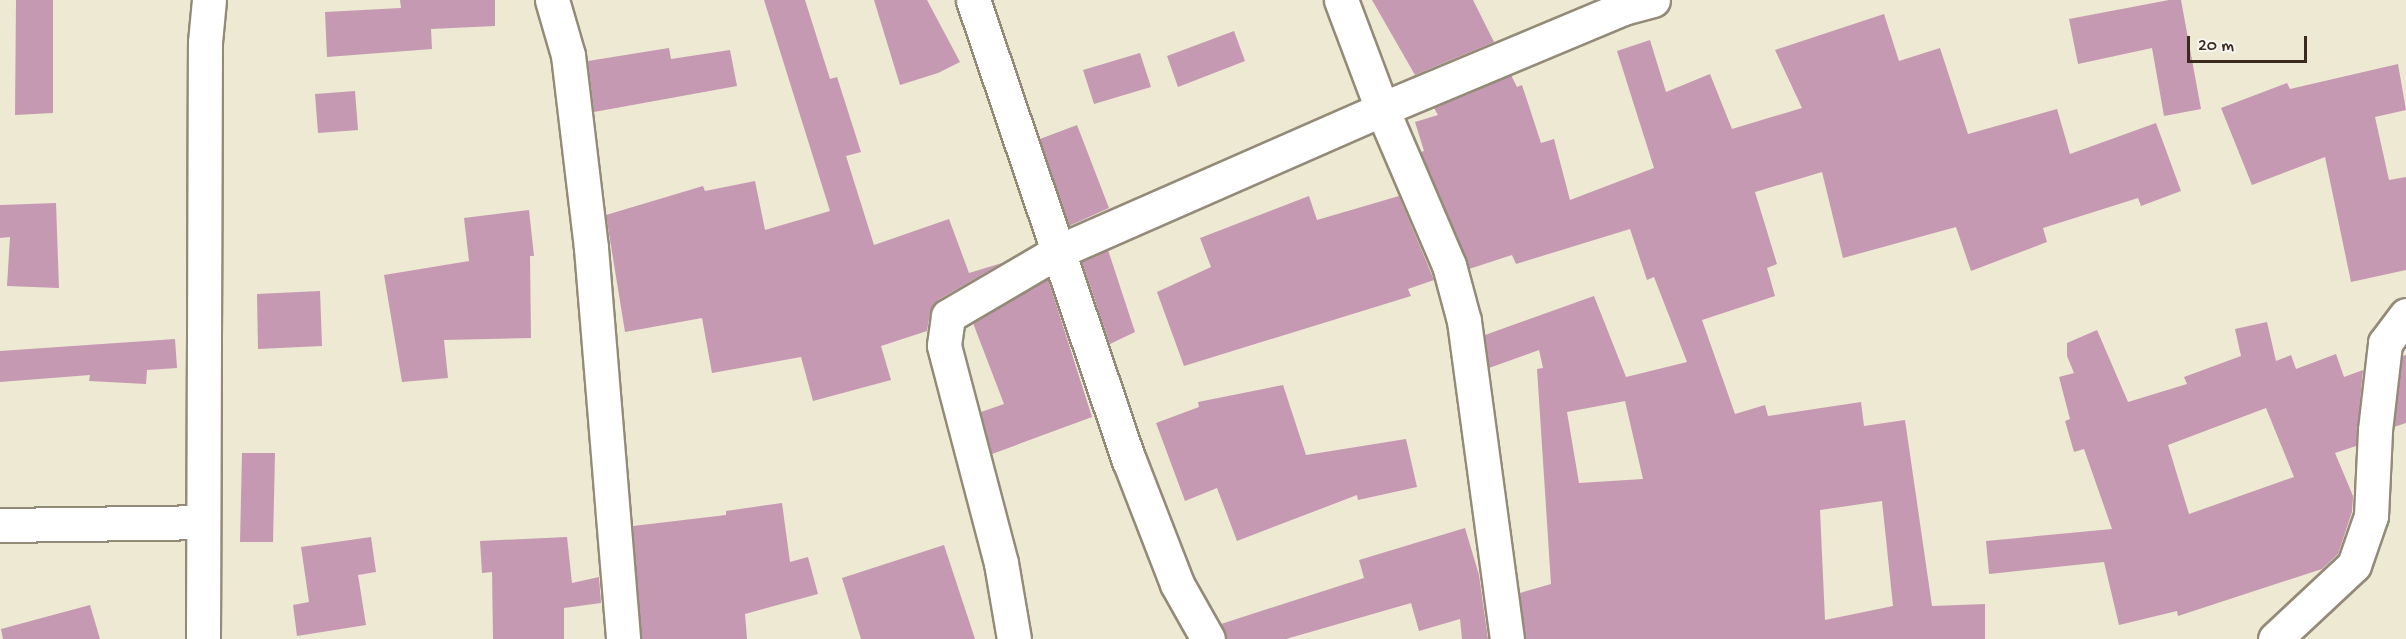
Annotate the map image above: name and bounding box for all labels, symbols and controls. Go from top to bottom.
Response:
scale bar [2190,24,2310,62]
text: 20 m [2198,36,2234,57]

